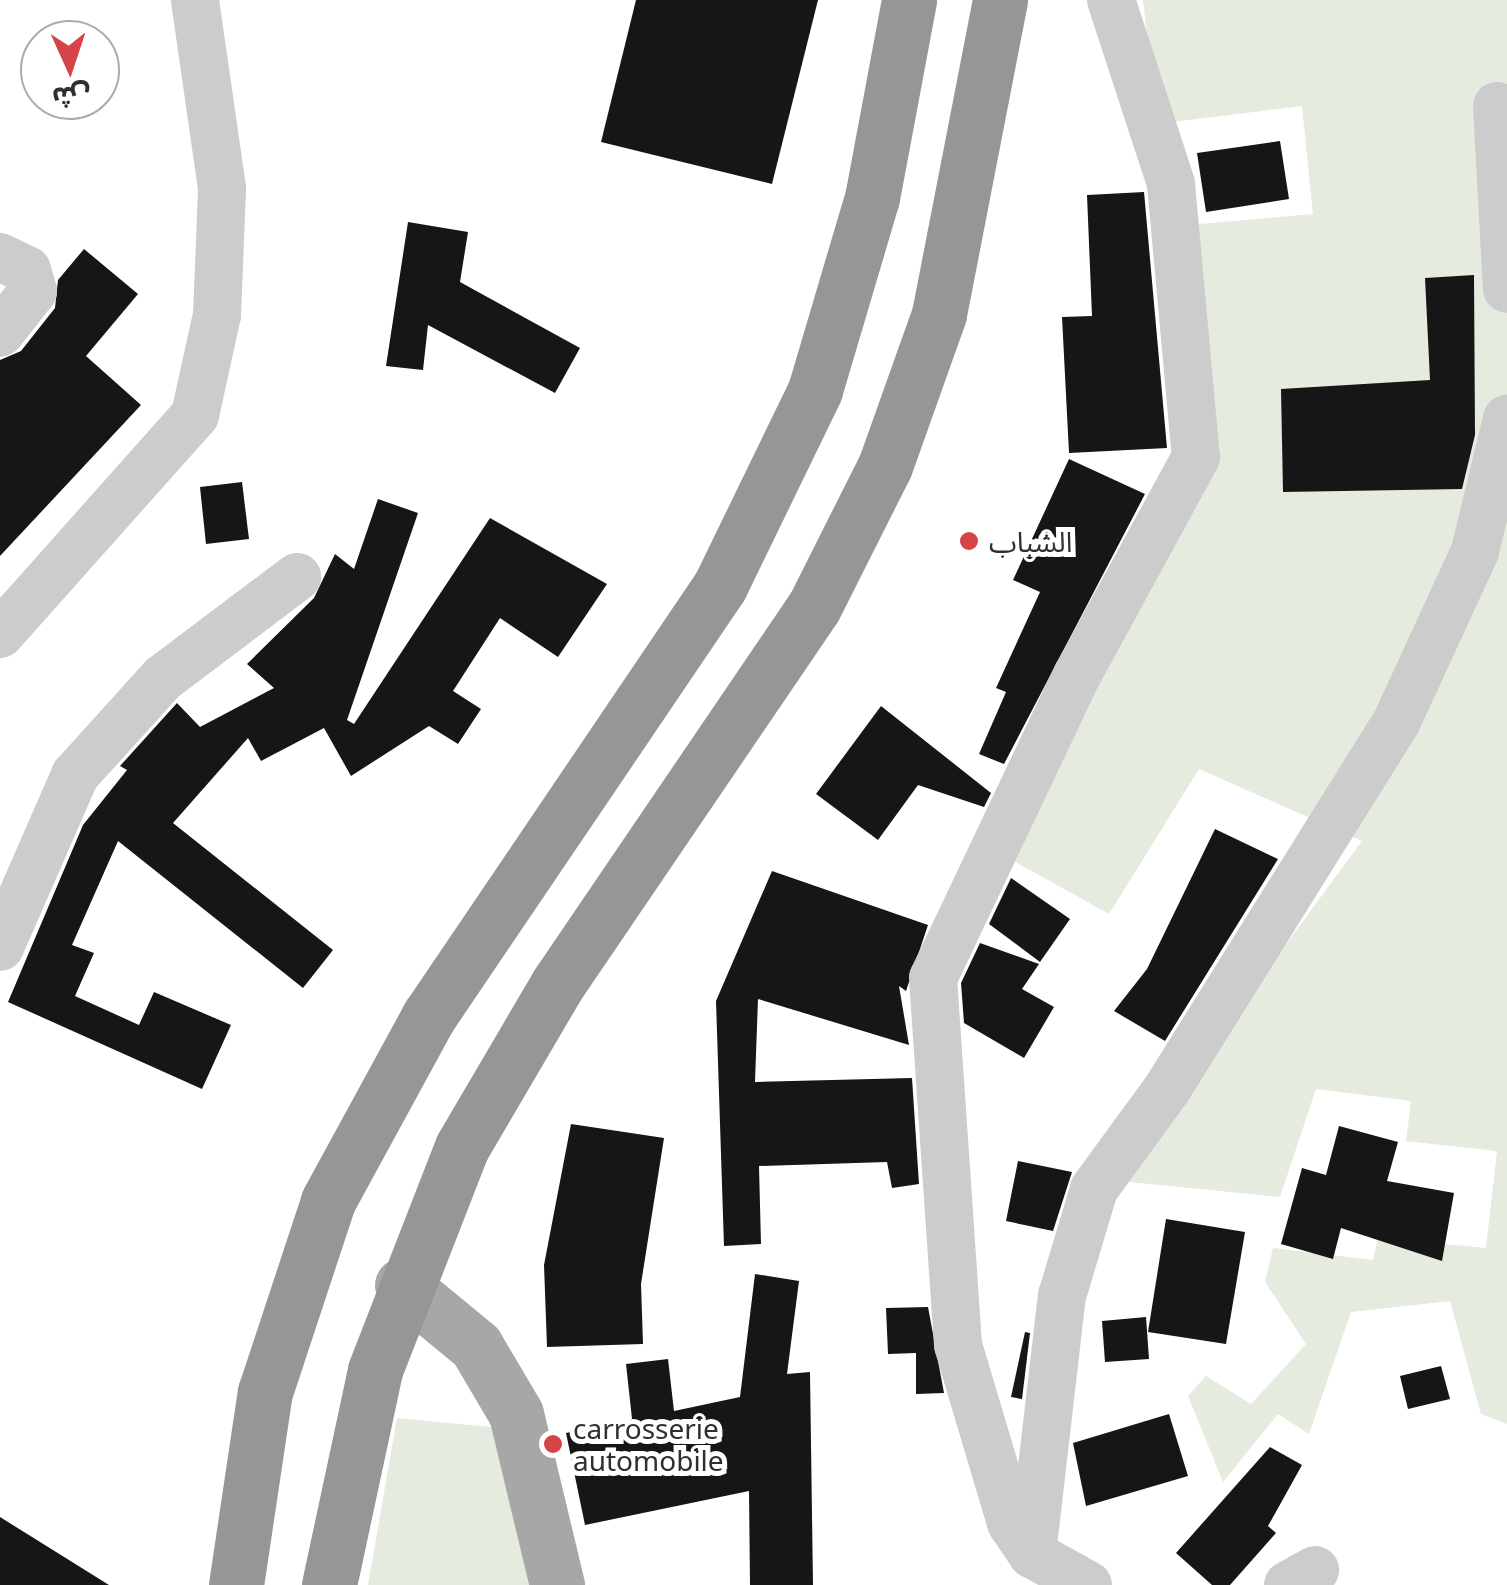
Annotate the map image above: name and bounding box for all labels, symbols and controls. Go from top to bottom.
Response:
north arrow [20,20,120,120]
text: ش [51,78,92,118]
place label: الشباب [989,524,1072,558]
marker: الشباب [958,530,980,552]
place label: carrosserie automobile [573,1411,724,1477]
marker: carrosserie automobile [542,1433,564,1455]

